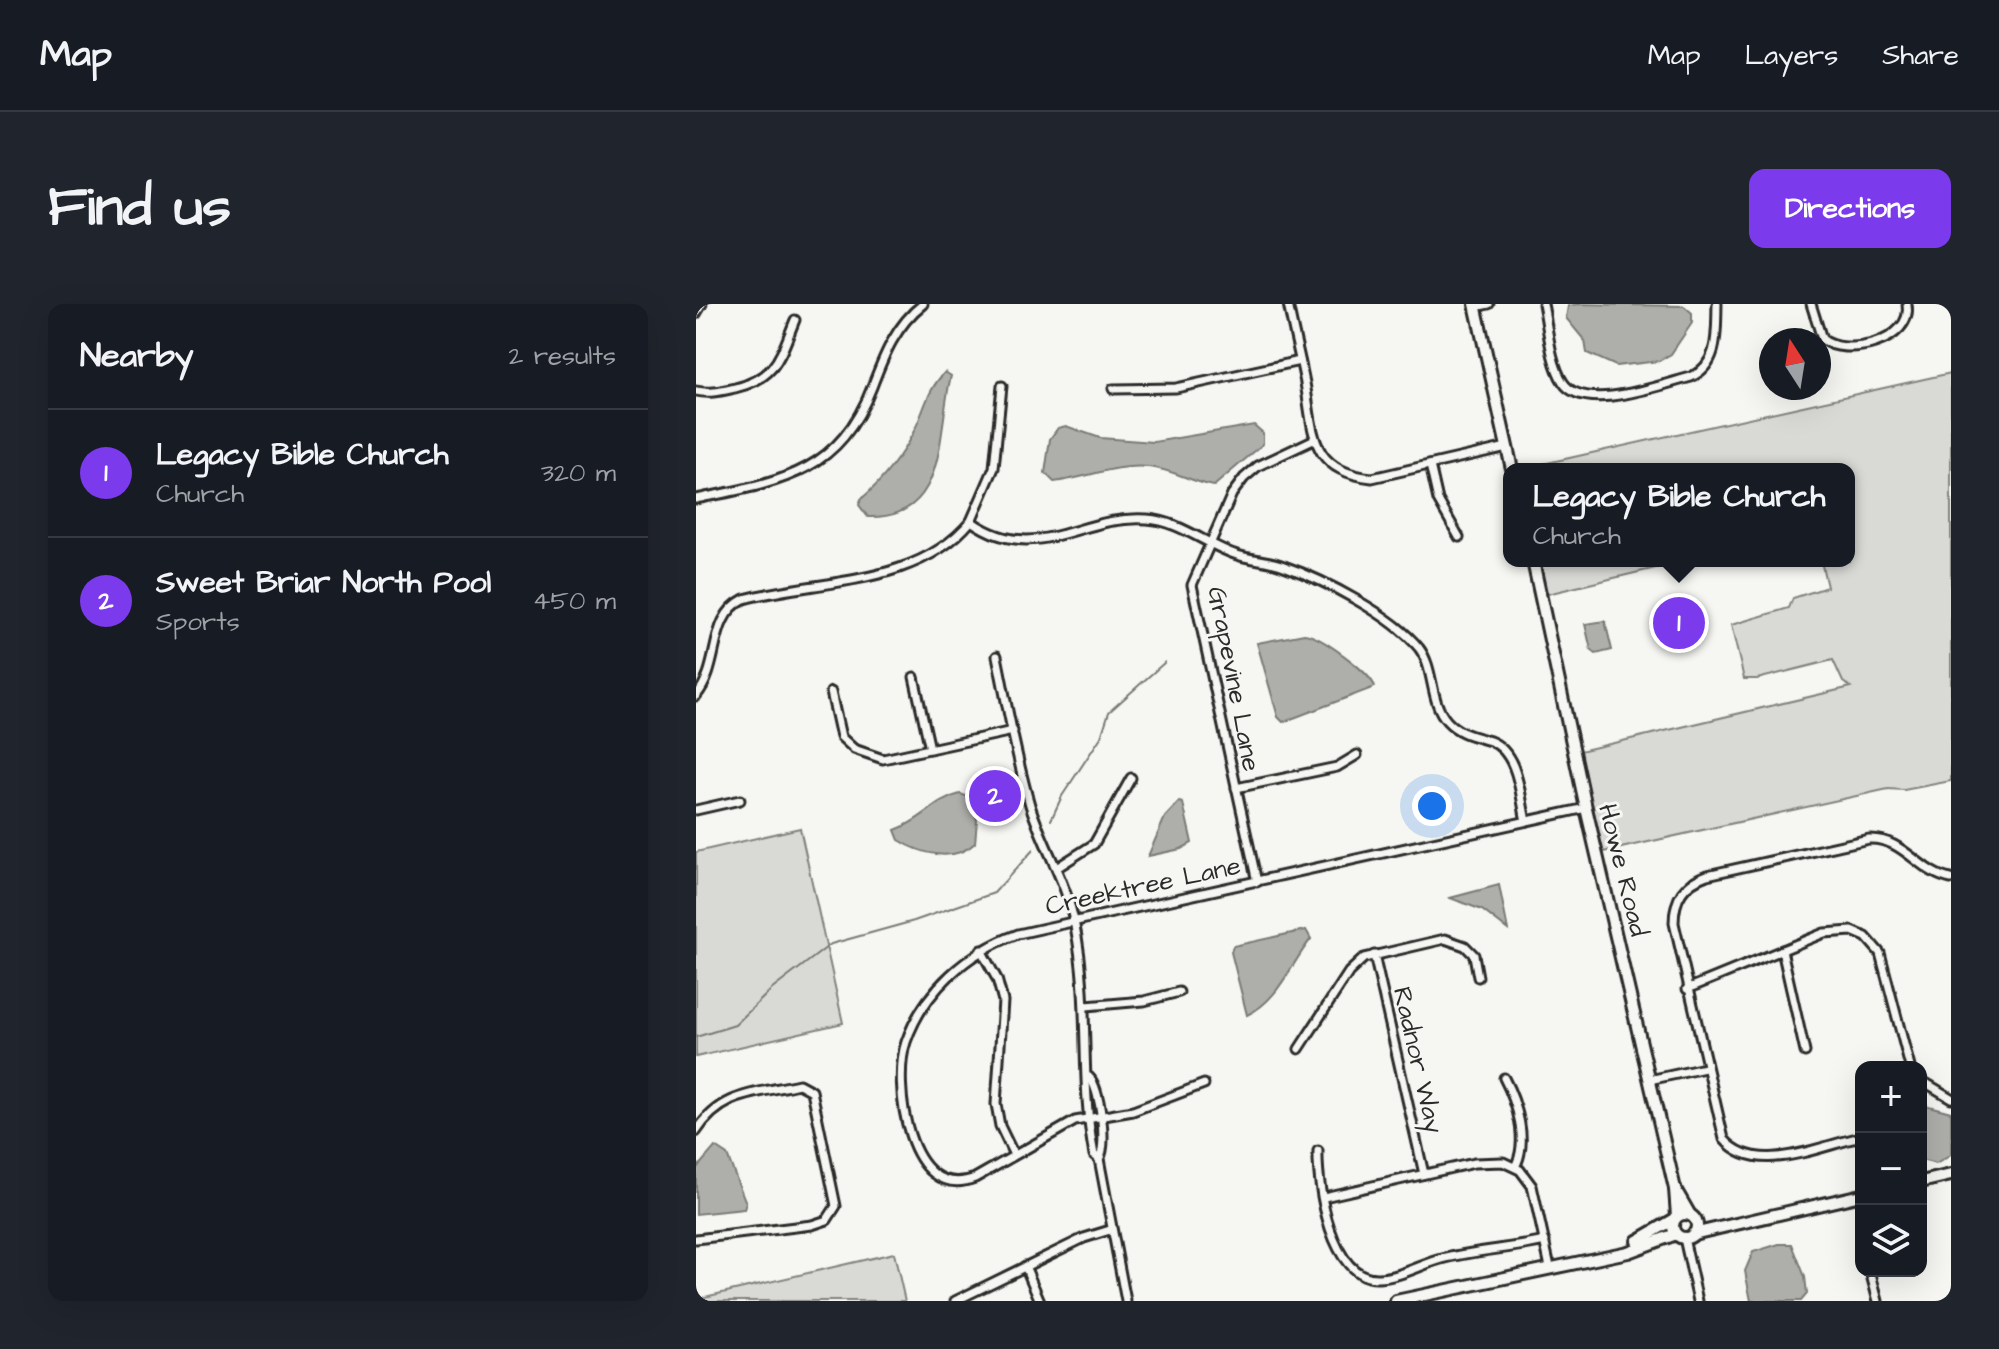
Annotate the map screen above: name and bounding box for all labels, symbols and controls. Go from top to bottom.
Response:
text: Map [40,29,112,81]
text: Map [1648,36,1701,75]
text: Layers [1745,36,1838,75]
text: Share [1882,36,1959,75]
text: Find us [48,169,231,247]
button: Directions [1749,169,1951,248]
north arrow [1759,328,1831,400]
text: Nearby [80,332,194,380]
text: 2 results [508,338,616,374]
text: Legacy Bible Church [156,434,449,476]
text: 1 [104,455,108,491]
text: 320 m [541,455,616,491]
popup [1503,463,1855,567]
text: Church [156,476,244,512]
text: Legacy Bible Church [1533,476,1825,518]
text: Church [1533,518,1621,554]
text: Sweet Briar North Pool [156,562,491,604]
text: 2 [99,583,113,619]
text: 450 m [533,583,616,619]
street label: Grapevine Lane [1198,584,1270,774]
pin: 1 [1653,593,1705,653]
text: Sports [156,604,240,640]
pin: 2 [969,766,1021,826]
your location [1412,786,1452,826]
street label: Howe Road [1589,800,1657,940]
street label: Creektree Lane [1042,848,1244,924]
street label: Radnor Way [1382,983,1452,1137]
map controls [1855,1061,1927,1277]
button: + [1855,1061,1927,1133]
button: − [1855,1133,1927,1205]
button: layers [1855,1205,1927,1277]

